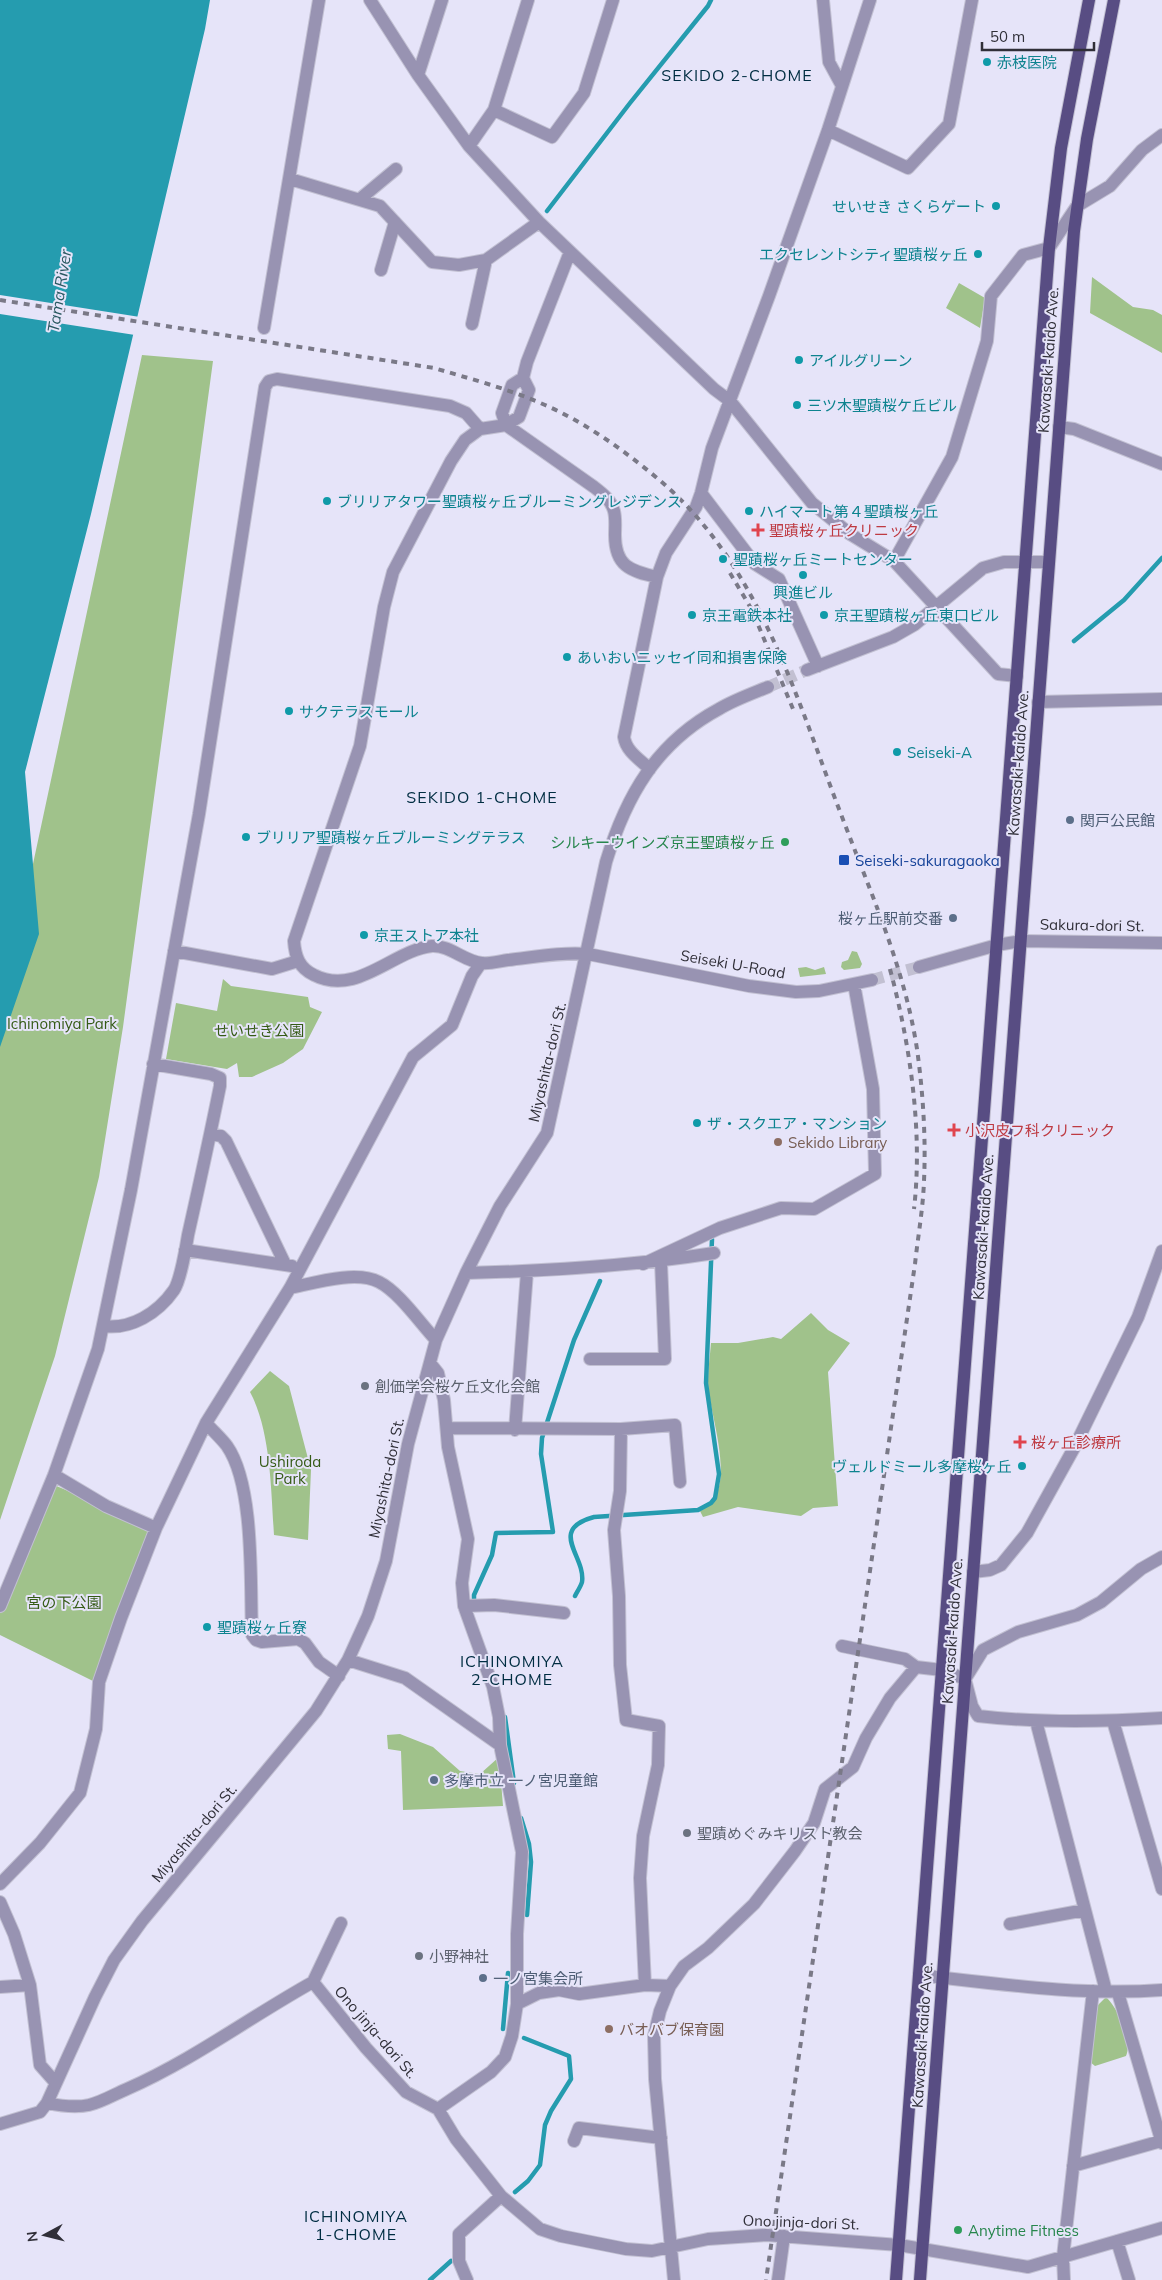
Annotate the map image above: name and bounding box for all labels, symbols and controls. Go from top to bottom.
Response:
scale bar [982,20,1094,52]
text: 50 m [990,27,1025,46]
place label: 赤枝医院 [997,53,1057,72]
marker: 赤枝医院 [981,56,993,68]
district label: SEKIDO 2-CHOME [661,65,813,85]
place label: せいせき さくらゲート [832,197,986,216]
marker: せいせき さくらゲート [990,200,1002,212]
place label: エクセレントシティ聖蹟桜ヶ丘 [759,245,968,264]
water label: Tama River [43,247,76,334]
marker: エクセレントシティ聖蹟桜ヶ丘 [972,248,984,260]
street label: Kawasaki-kaido Ave. [1033,286,1063,434]
place label: アイルグリーン [809,351,913,370]
marker: アイルグリーン [793,354,805,366]
place label: 三ツ木聖蹟桜ケ丘ビル [807,396,957,415]
marker: 三ツ木聖蹟桜ケ丘ビル [791,399,803,411]
place label: ブリリアタワー聖蹟桜ヶ丘ブルーミングレジデンス [337,492,682,511]
marker: ブリリアタワー聖蹟桜ヶ丘ブルーミングレジデンス [321,495,333,507]
place label: ハイマート第４聖蹟桜ヶ丘 [759,502,939,521]
marker: ハイマート第４聖蹟桜ヶ丘 [743,505,755,517]
place label: 聖蹟桜ヶ丘クリニック [769,521,919,540]
marker: 聖蹟桜ヶ丘クリニック [751,523,765,537]
place label: 聖蹟桜ヶ丘ミートセンター [733,550,913,569]
marker: 聖蹟桜ヶ丘ミートセンター [717,553,729,565]
marker: 興進ビル [797,569,809,581]
place label: 興進ビル [773,583,833,602]
place label: 京王電鉄本社 [702,606,792,625]
place label: 京王聖蹟桜ヶ丘東口ビル [834,606,999,625]
marker: 京王電鉄本社 [686,609,698,621]
marker: 京王聖蹟桜ヶ丘東口ビル [818,609,830,621]
place label: あいおいニッセイ同和損害保険 [577,648,787,667]
marker: あいおいニッセイ同和損害保険 [561,651,573,663]
street label: Kawasaki-kaido Ave. [1003,689,1033,837]
place label: サクテラスモール [299,702,419,721]
marker: サクテラスモール [283,705,295,717]
place label: Seiseki-A [907,743,972,762]
marker: Seiseki-A [891,746,903,758]
district label: SEKIDO 1-CHOME [406,787,558,807]
place label: 関戸公民館 [1080,811,1155,830]
marker: 関戸公民館 [1064,814,1076,826]
place label: ブリリア聖蹟桜ヶ丘ブルーミングテラス [256,828,526,847]
marker: ブリリア聖蹟桜ヶ丘ブルーミングテラス [240,831,252,843]
place label: シルキーウインズ京王聖蹟桜ヶ丘 [550,833,775,852]
marker: シルキーウインズ京王聖蹟桜ヶ丘 [779,836,791,848]
place label: Seiseki-sakuragaoka [855,851,1000,870]
marker: Seiseki-sakuragaoka [837,853,851,867]
place label: 桜ヶ丘駅前交番 [838,909,943,928]
marker: 桜ヶ丘駅前交番 [947,912,959,924]
street label: Sakura-dori St. [1040,915,1144,935]
place label: 京王ストア本社 [374,926,479,945]
marker: 京王ストア本社 [358,929,370,941]
street label: Seiseki U-Road [679,945,787,983]
street label: Miyashita-dori St. [524,1000,570,1124]
park label: Ichinomiya Park [7,1014,117,1033]
park label: せいせき公園 [214,1021,304,1040]
place label: ザ・スクエア・マンション [707,1114,887,1133]
marker: ザ・スクエア・マンション [691,1117,703,1129]
place label: 小沢皮フ科クリニック [965,1121,1115,1140]
marker: 小沢皮フ科クリニック [947,1123,961,1137]
place label: Sekido Library [788,1133,887,1152]
marker: Sekido Library [772,1136,784,1148]
street label: Kawasaki-kaido Ave. [968,1153,998,1301]
place label: 創価学会桜ケ丘文化会館 [375,1377,540,1396]
marker: 創価学会桜ケ丘文化会館 [359,1380,371,1392]
street label: Miyashita-dori St. [364,1416,408,1540]
place label: 桜ヶ丘診療所 [1031,1433,1121,1452]
marker: 桜ヶ丘診療所 [1013,1435,1027,1449]
park label: Ushiroda Park [259,1452,321,1488]
place label: ヴェルドミール多摩桜ヶ丘 [832,1457,1012,1476]
marker: ヴェルドミール多摩桜ヶ丘 [1016,1460,1028,1472]
street label: Kawasaki-kaido Ave. [937,1557,967,1705]
park label: 宮の下公園 [26,1593,102,1612]
place label: 聖蹟桜ヶ丘寮 [217,1618,307,1637]
marker: 聖蹟桜ヶ丘寮 [201,1621,213,1633]
district label: ICHINOMIYA 2-CHOME [460,1651,564,1689]
place label: 多摩市立 一ノ宮児童館 [444,1771,598,1790]
marker: 多摩市立 一ノ宮児童館 [428,1774,440,1786]
street label: Miyashita-dori St. [147,1780,241,1886]
place label: 聖蹟めぐみキリスト教会 [697,1824,862,1843]
marker: 聖蹟めぐみキリスト教会 [681,1827,693,1839]
place label: 小野神社 [429,1947,489,1966]
marker: 小野神社 [413,1950,425,1962]
street label: Kawasaki-kaido Ave. [907,1961,937,2109]
place label: 一ノ宮集会所 [493,1969,583,1988]
marker: 一ノ宮集会所 [477,1972,489,1984]
street label: Ono jinja-dori St. [331,1982,421,2082]
place label: バオバブ保育園 [619,2020,724,2039]
marker: バオバブ保育園 [603,2023,615,2035]
district label: ICHINOMIYA 1-CHOME [304,2206,408,2244]
north arrow [20,2210,70,2260]
street label: Ono jinja-dori St. [742,2210,860,2234]
place label: Anytime Fitness [968,2221,1079,2240]
marker: Anytime Fitness [952,2224,964,2236]
text: N [23,2230,42,2243]

